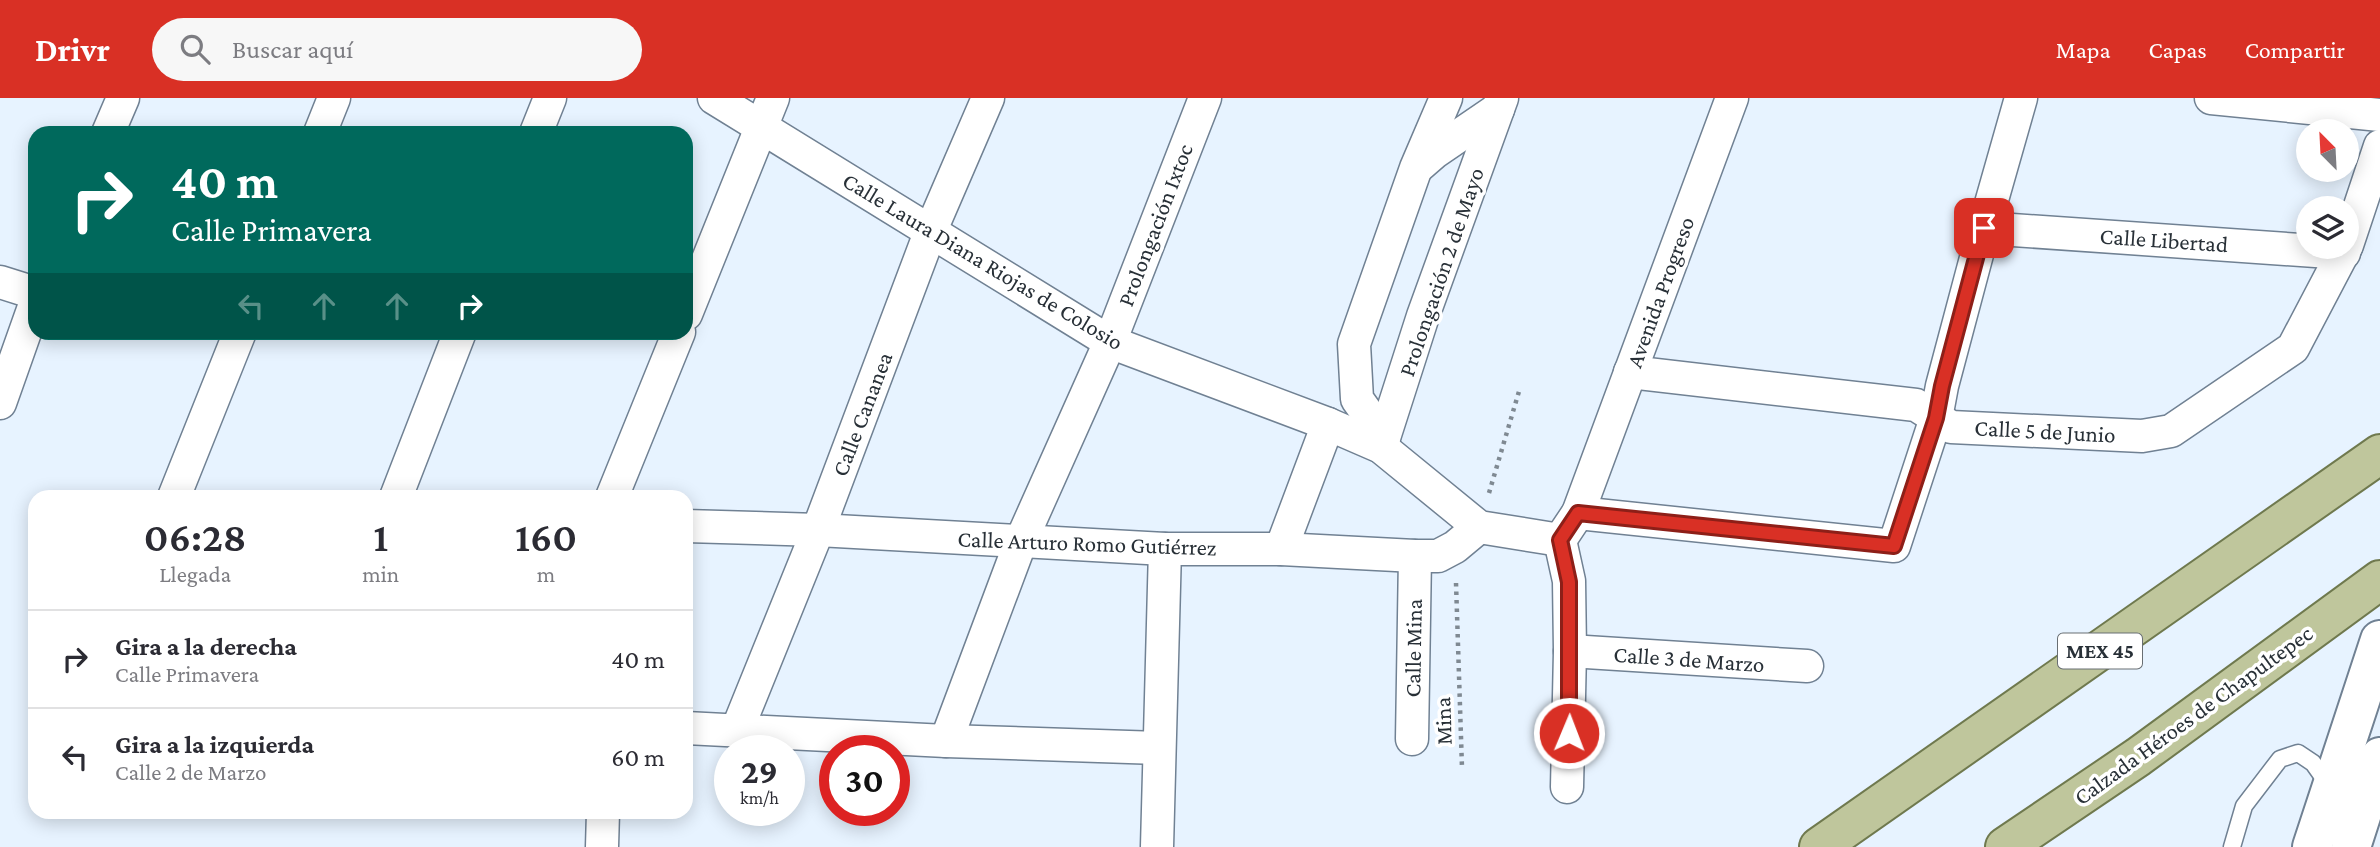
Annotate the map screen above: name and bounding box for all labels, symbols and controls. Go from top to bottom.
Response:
search box [152,18,642,81]
icon: search [176,30,214,68]
text: Drivr [35,31,110,68]
text: Buscar aquí [232,35,353,64]
text: Mapa [2056,36,2111,63]
text: Capas [2149,36,2207,63]
text: Compartir [2245,36,2345,63]
north arrow [2296,119,2359,182]
map controls [2296,119,2359,259]
street label: Prolongación Ixtoc [1112,140,1198,310]
icon: right [56,154,147,245]
text: 40 m [171,154,278,209]
street label: Prolongación 2 de Mayo [1393,164,1489,380]
street label: Calle Laura Diana Riojas de Colosio [838,167,1128,355]
button: layers [2296,196,2359,259]
pin [1954,198,2014,258]
icon: arrive [1965,209,2003,247]
text: Calle Primavera [171,212,372,248]
street label: Avenida Progreso [1621,213,1699,371]
street label: Calle Libertad [2099,223,2229,257]
icon: left [232,287,270,325]
icon: ahead [305,287,343,325]
icon: ahead [378,287,416,325]
icon: right [451,287,489,325]
street label: Calle Cananea [826,348,898,480]
street label: Calle 5 de Junio [1974,414,2116,448]
text: 06:28 [144,513,247,560]
text: 1 [373,513,388,560]
text: 160 [515,513,577,560]
street label: Calle Arturo Romo Gutiérrez [957,525,1217,561]
text: Llegada [159,561,231,587]
text: min [362,561,399,587]
text: m [537,561,555,587]
street label: Calle Mina [1399,598,1427,698]
street label: Calzada Héroes de Chapultepec [2069,620,2318,810]
text: Gira a la derecha [115,632,297,661]
road number: MEX 45 [2058,634,2142,668]
icon: right [56,640,94,678]
street label: Calle 3 de Marzo [1613,641,1765,677]
text: 40 m [611,645,665,674]
text: Calle Primavera [115,661,259,687]
street label: Mina [1429,696,1457,746]
position arrow [1532,696,1606,770]
text: Gira a la izquierda [115,730,314,759]
speed limit sign: 30 [819,735,910,826]
icon: left [56,738,94,776]
text: 60 m [611,743,665,772]
text: 29 [741,752,778,791]
text: Calle 2 de Marzo [115,759,266,785]
text: km/h [740,788,779,808]

